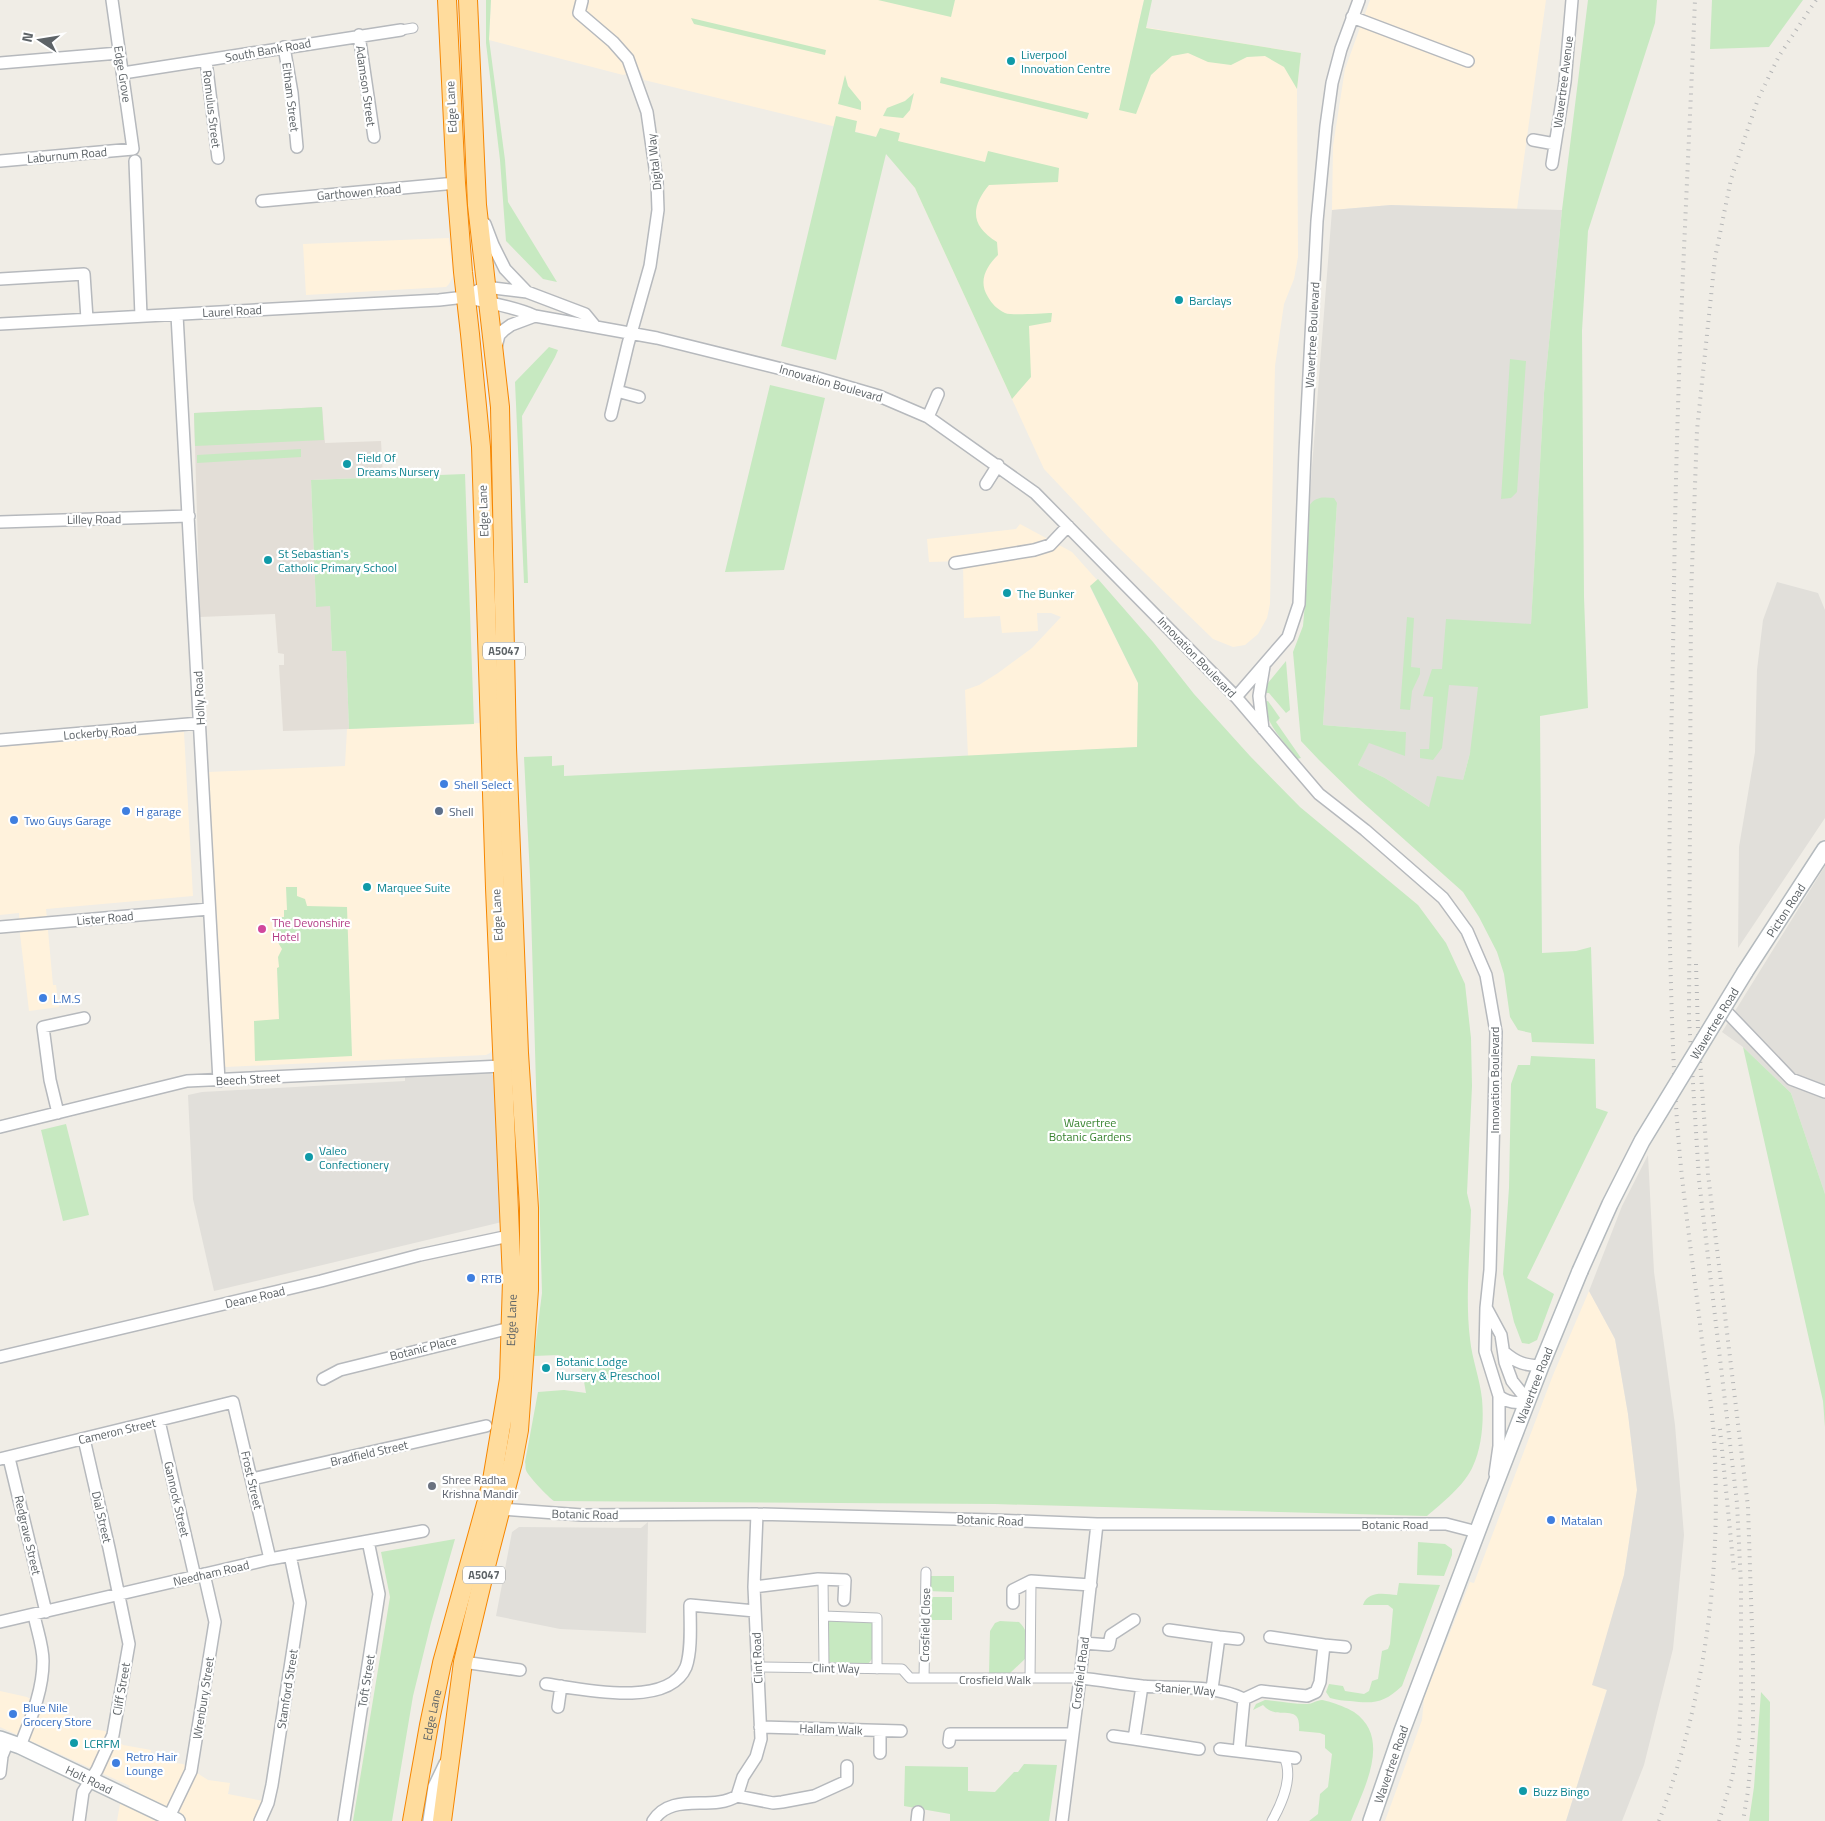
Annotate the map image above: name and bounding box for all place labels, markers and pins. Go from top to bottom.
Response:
place label: Liverpool Innovation Centre [1021,45,1110,78]
marker: Liverpool Innovation Centre [1005,55,1017,67]
place label: Barclays [1189,291,1232,310]
marker: Barclays [1173,294,1185,306]
place label: Field Of Dreams Nursery [357,448,440,481]
marker: Field Of Dreams Nursery [341,458,353,470]
place label: St Sebastian's Catholic Primary School [278,544,397,577]
marker: St Sebastian's Catholic Primary School [262,554,274,566]
place label: The Bunker [1017,584,1074,603]
marker: The Bunker [1001,587,1013,599]
place label: Shell Select [454,775,513,794]
marker: Shell Select [438,778,450,790]
place label: H garage [136,802,181,821]
place label: Shell [449,802,474,821]
marker: H garage [120,805,132,817]
marker: Shell [433,805,445,817]
place label: Two Guys Garage [24,811,111,830]
marker: Two Guys Garage [8,814,20,826]
place label: Marquee Suite [377,878,450,897]
marker: Marquee Suite [361,881,373,893]
place label: The Devonshire Hotel [272,913,350,946]
marker: The Devonshire Hotel [256,923,268,935]
place label: L.M.S [53,989,81,1008]
marker: L.M.S [37,992,49,1004]
place label: Valeo Confectionery [319,1141,389,1174]
marker: Valeo Confectionery [303,1151,315,1163]
place label: RTB [481,1269,502,1288]
marker: RTB [465,1272,477,1284]
place label: Botanic Lodge Nursery & Preschool [556,1352,660,1385]
marker: Botanic Lodge Nursery & Preschool [540,1362,552,1374]
place label: Shree Radha Krishna Mandir [442,1470,518,1503]
marker: Shree Radha Krishna Mandir [426,1480,438,1492]
place label: Matalan [1561,1511,1603,1530]
marker: Matalan [1545,1514,1557,1526]
place label: Blue Nile Grocery Store [23,1698,92,1731]
marker: Blue Nile Grocery Store [7,1708,19,1720]
place label: LCRFM [84,1734,120,1753]
marker: LCRFM [68,1737,80,1749]
place label: Retro Hair Lounge [126,1747,177,1780]
marker: Retro Hair Lounge [110,1757,122,1769]
place label: Buzz Bingo [1533,1782,1589,1801]
marker: Buzz Bingo [1517,1785,1529,1797]

